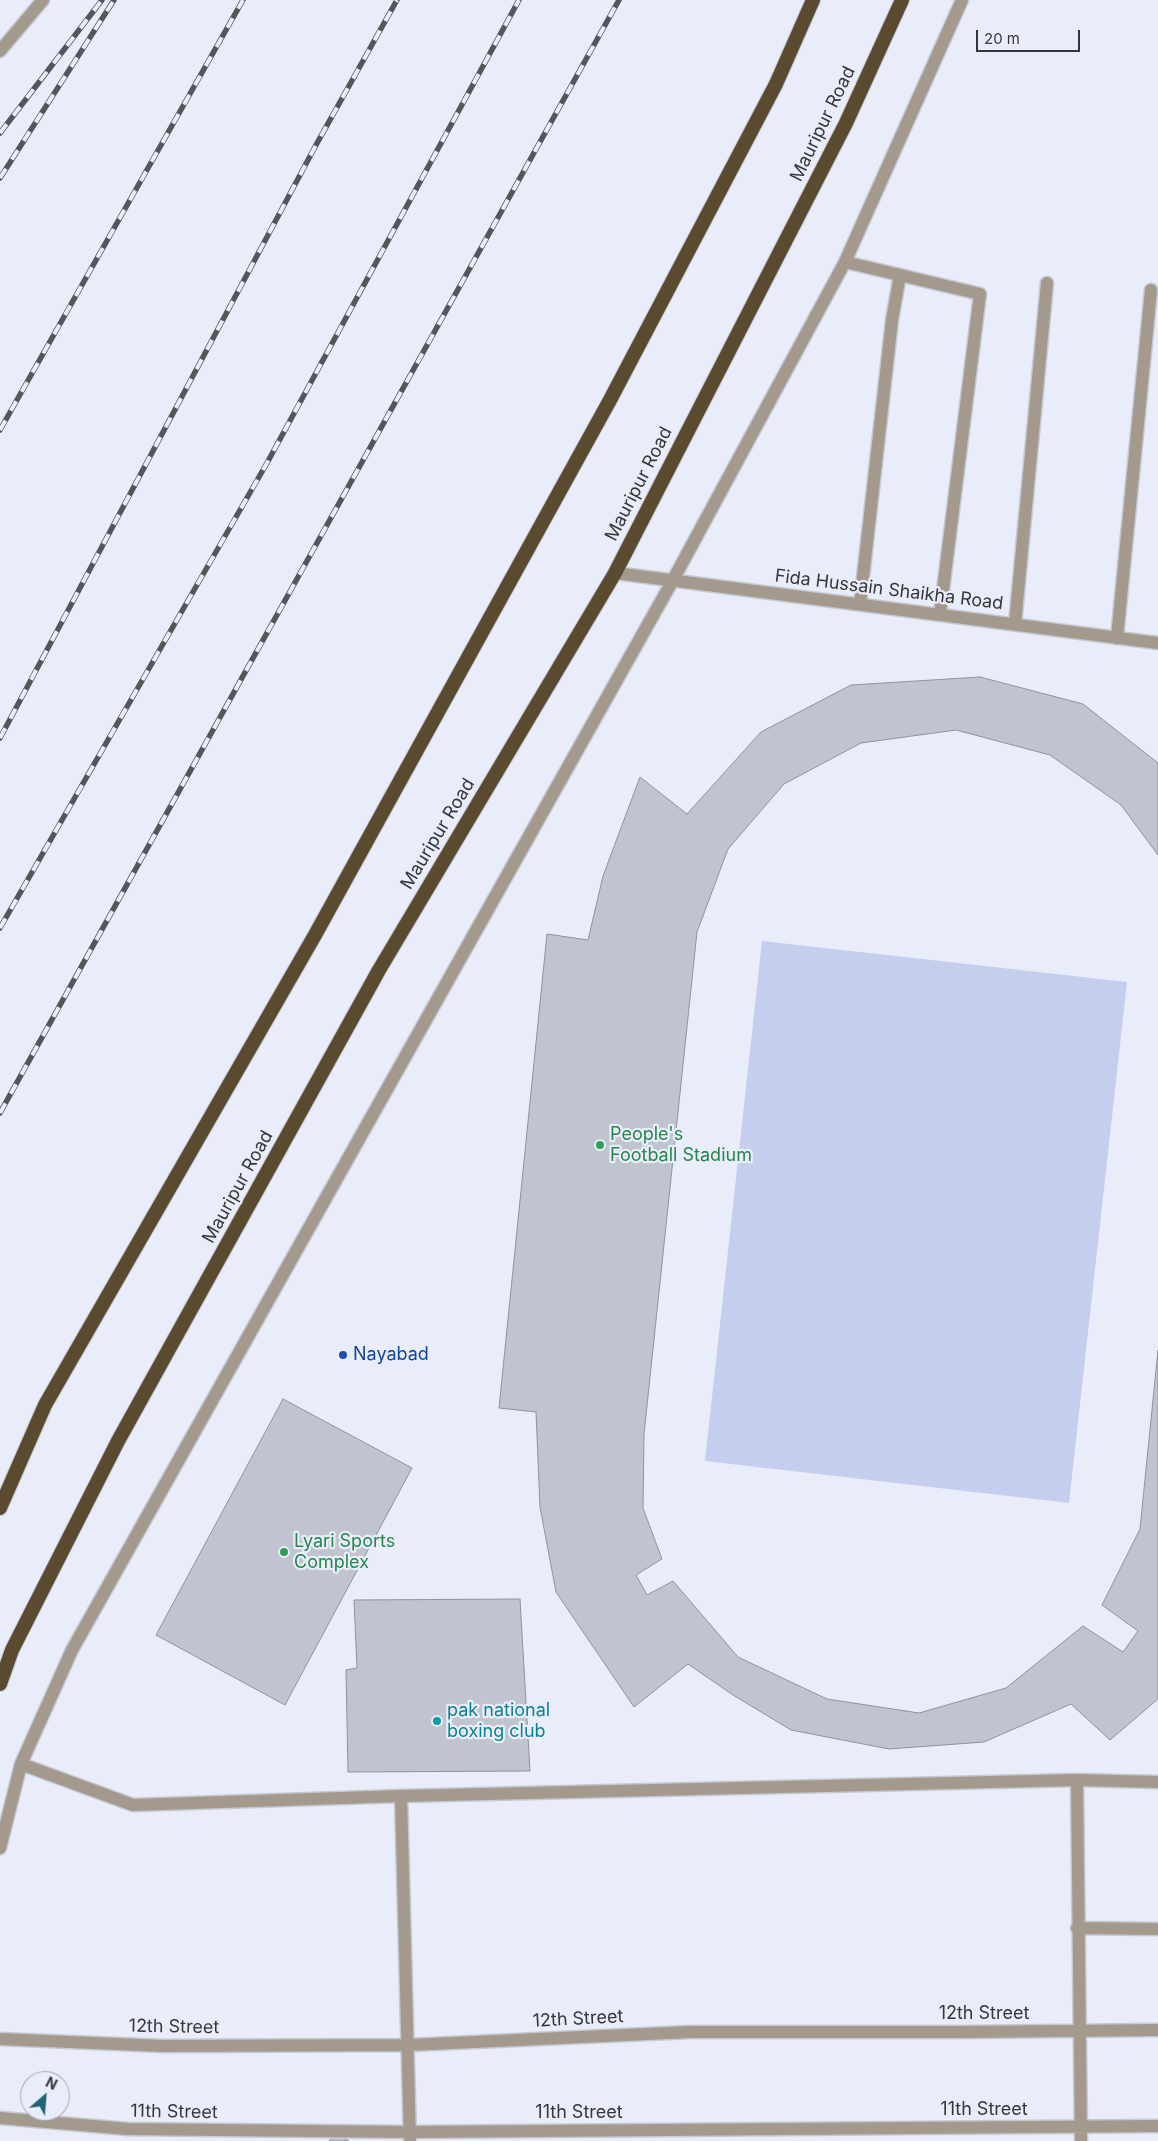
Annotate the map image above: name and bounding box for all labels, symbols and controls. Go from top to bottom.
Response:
scale bar [978,20,1082,52]
text: 20 m [984,29,1020,48]
street label: Mauripur Road [786,63,860,185]
street label: Mauripur Road [601,423,677,545]
street label: Fida Hussain Shaikha Road [773,565,1005,615]
street label: Mauripur Road [396,775,480,893]
place label: People's Football Stadium [610,1124,752,1166]
street label: Mauripur Road [198,1127,278,1247]
marker: People's Football Stadium [594,1139,606,1151]
place label: Nayabad [353,1344,429,1366]
marker: Nayabad [337,1349,349,1361]
place label: Lyari Sports Complex [294,1531,395,1574]
marker: Lyari Sports Complex [278,1546,290,1558]
place label: pak national boxing club [447,1700,550,1742]
marker: pak national boxing club [431,1715,443,1727]
street label: 12th Street [939,2003,1029,2025]
street label: 12th Street [532,2006,624,2032]
street label: 12th Street [128,2015,220,2039]
north arrow [20,2071,70,2121]
text: N [43,2073,60,2093]
street label: 11th Street [940,2099,1028,2121]
street label: 11th Street [130,2100,218,2124]
street label: 11th Street [535,2102,623,2124]

